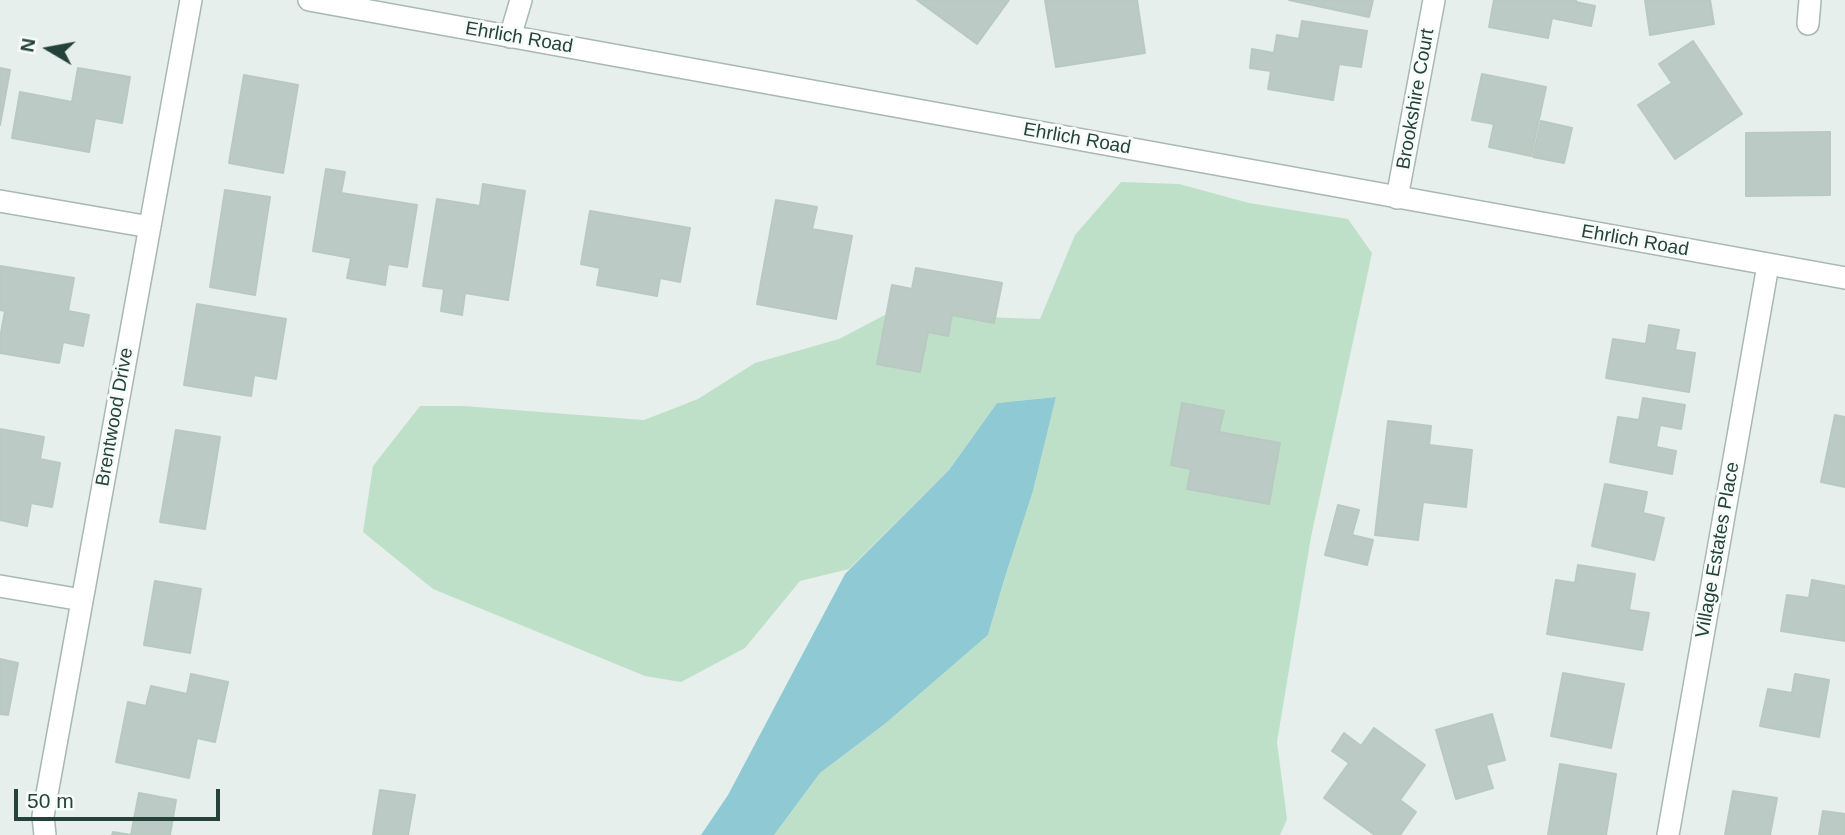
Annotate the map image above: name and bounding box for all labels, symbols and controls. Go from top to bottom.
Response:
north arrow [14,14,84,84]
street label: Ehrlich Road [463,17,575,59]
street label: Brookshire Court [1392,27,1440,171]
text: N [16,37,39,54]
street label: Ehrlich Road [1021,118,1133,160]
street label: Ehrlich Road [1579,220,1691,262]
street label: Brentwood Drive [92,346,138,488]
street label: Village Estates Place [1691,460,1745,640]
scale bar [18,776,224,820]
text: 50 m [27,789,74,812]

